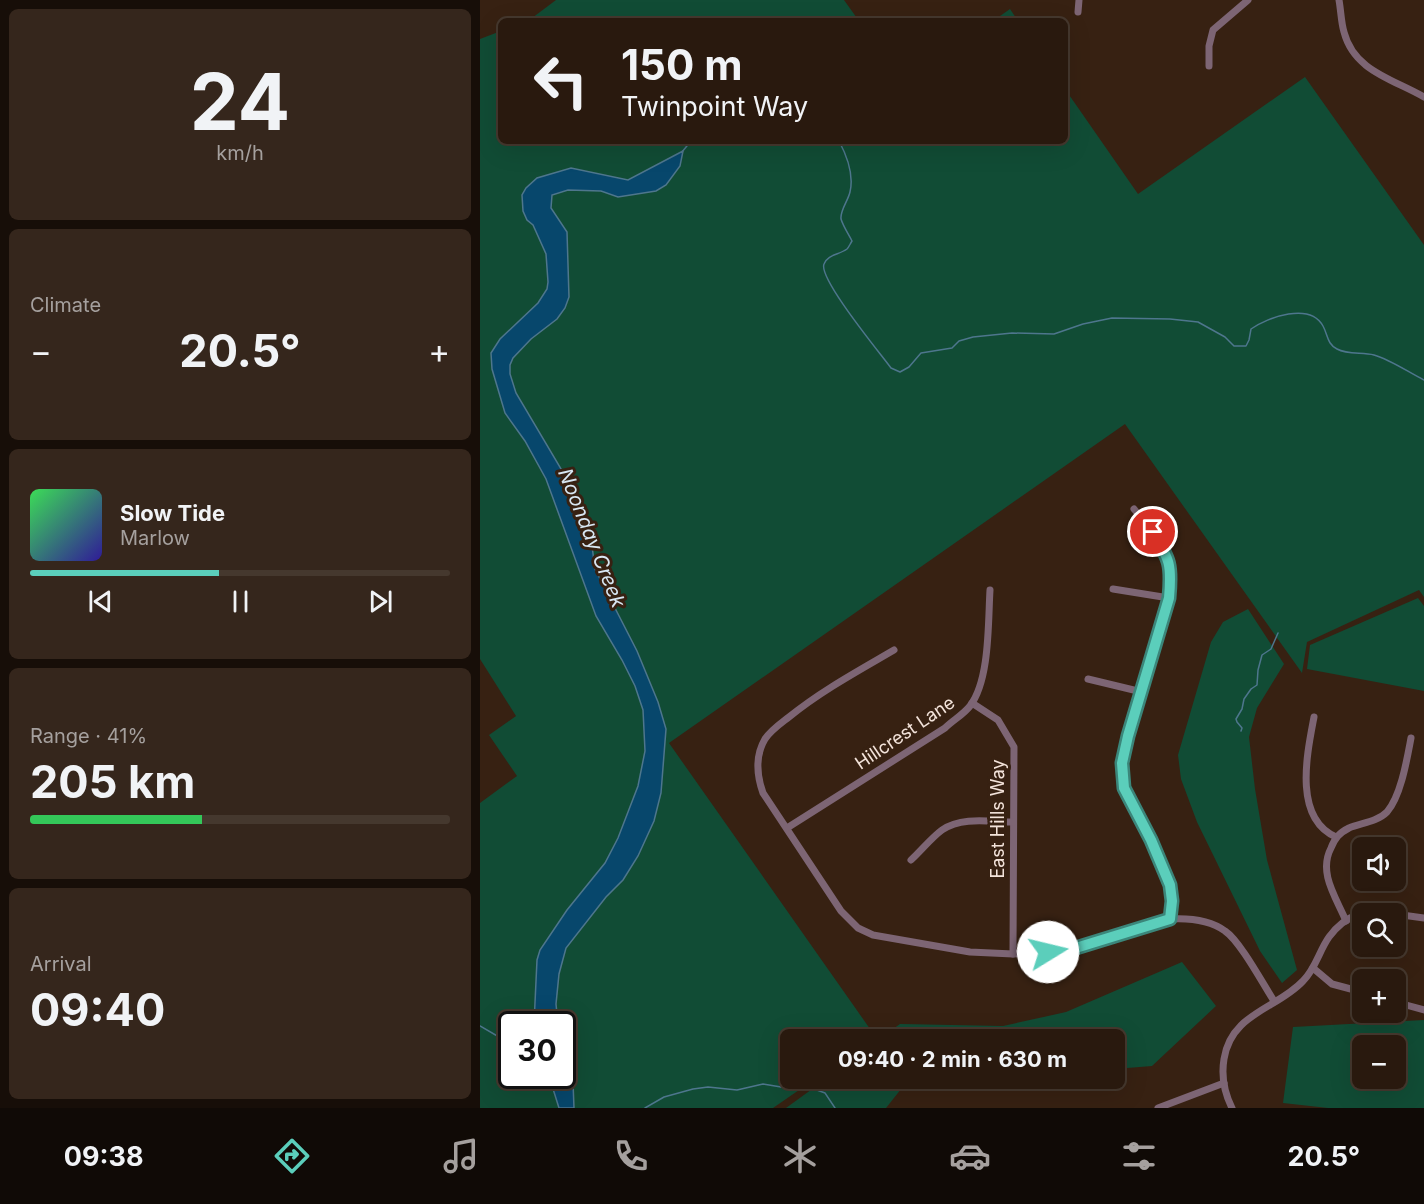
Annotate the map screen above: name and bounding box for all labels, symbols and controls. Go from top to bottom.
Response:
text: 150 m [621,39,743,90]
icon: left [522,42,600,120]
text: 24 [190,54,290,149]
text: Twinpoint Way [621,90,808,123]
text: km/h [216,141,264,165]
text: Climate [30,293,101,317]
text: 20.5° [179,323,301,378]
text: − [30,331,52,371]
text: + [428,331,450,371]
water label: Noonday Creek [553,465,631,612]
text: Slow Tide [120,500,225,526]
pin [1127,506,1178,557]
icon: arrive [1136,515,1169,548]
text: Marlow [120,526,190,550]
icon: previous [84,585,117,618]
icon: pause [224,585,257,618]
icon: next [364,585,397,618]
street label: Hillcrest Lane [851,692,959,774]
text: Range · 41% [30,724,147,748]
text: 205 km [30,754,195,809]
street label: East Hills Way [987,759,1008,879]
map controls [1352,837,1406,1089]
button: sound [1352,837,1406,891]
button: search [1352,903,1406,957]
position arrow [1016,920,1080,984]
text: Arrival [30,952,92,976]
button: + [1352,969,1406,1023]
text: 09:40 [30,982,165,1037]
speed limit sign: 30 [498,1011,576,1089]
button: − [1352,1035,1406,1089]
text: 09:40 · 2 min · 630 m [838,1046,1067,1072]
icon: directions [271,1135,313,1177]
icon: music [440,1135,482,1177]
icon: phone [610,1135,652,1177]
icon: climate [779,1135,821,1177]
icon: car [949,1135,991,1177]
icon: filters [1118,1135,1160,1177]
text: 09:38 [64,1140,143,1173]
text: 20.5° [1287,1140,1360,1173]

